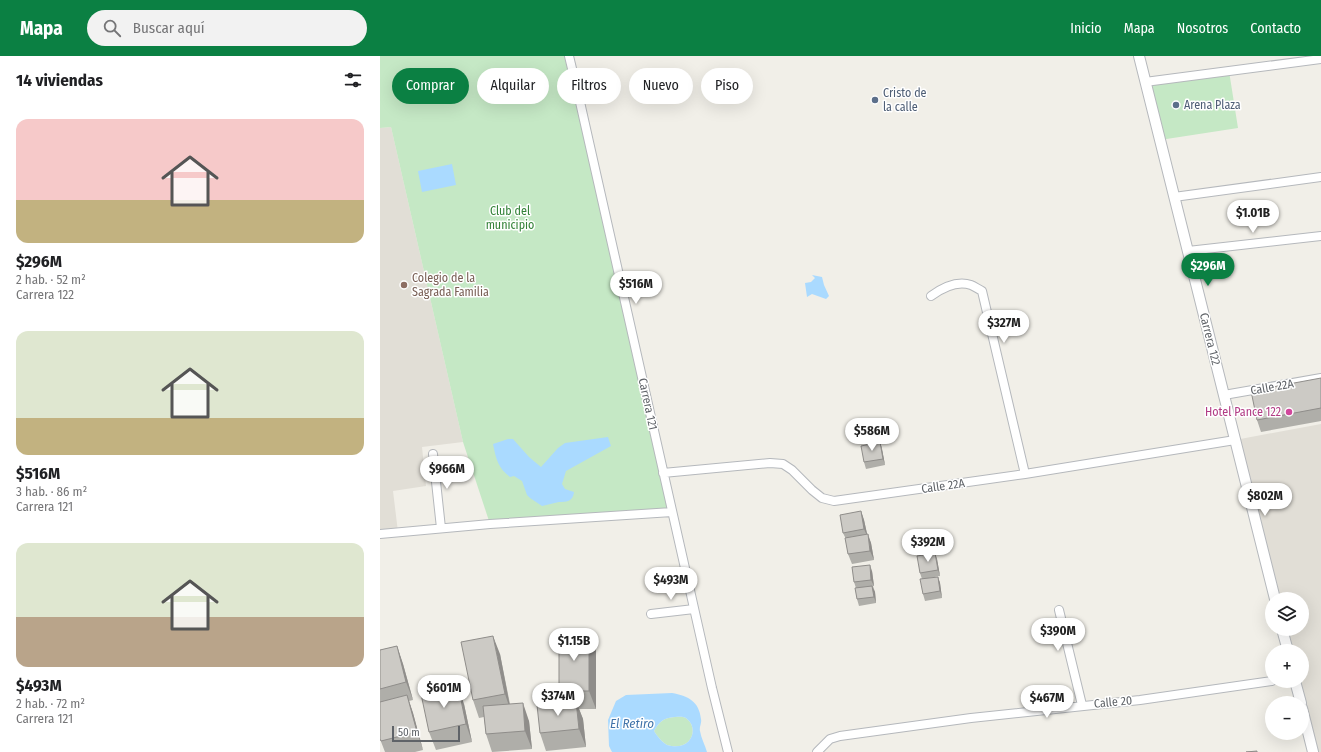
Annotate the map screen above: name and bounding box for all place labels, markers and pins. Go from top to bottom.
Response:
place label: Cristo de la calle [883,86,927,114]
marker: Cristo de la calle [870,95,880,105]
place label: Arena Plaza [1184,98,1241,112]
marker: Arena Plaza [1171,100,1181,110]
pin: $1.01B [1220,200,1286,234]
pin: $296M [1180,253,1236,287]
place label: Colegio de la Sagrada Familia [412,271,489,299]
pin: $516M [608,271,664,305]
marker: Colegio de la Sagrada Familia [399,280,409,290]
pin: $327M [976,310,1032,344]
place label: Hotel Pance 122 [1205,405,1281,419]
marker: Hotel Pance 122 [1284,407,1294,417]
pin: $586M [844,418,900,452]
pin: $966M [419,456,475,490]
pin: $802M [1237,483,1293,517]
pin: $392M [900,529,956,563]
pin: $493M [643,567,699,601]
pin: $390M [1030,618,1086,652]
pin: $1.15B [541,628,607,662]
pin: $601M [416,675,472,709]
pin: $374M [530,683,586,717]
pin: $467M [1019,685,1075,719]

